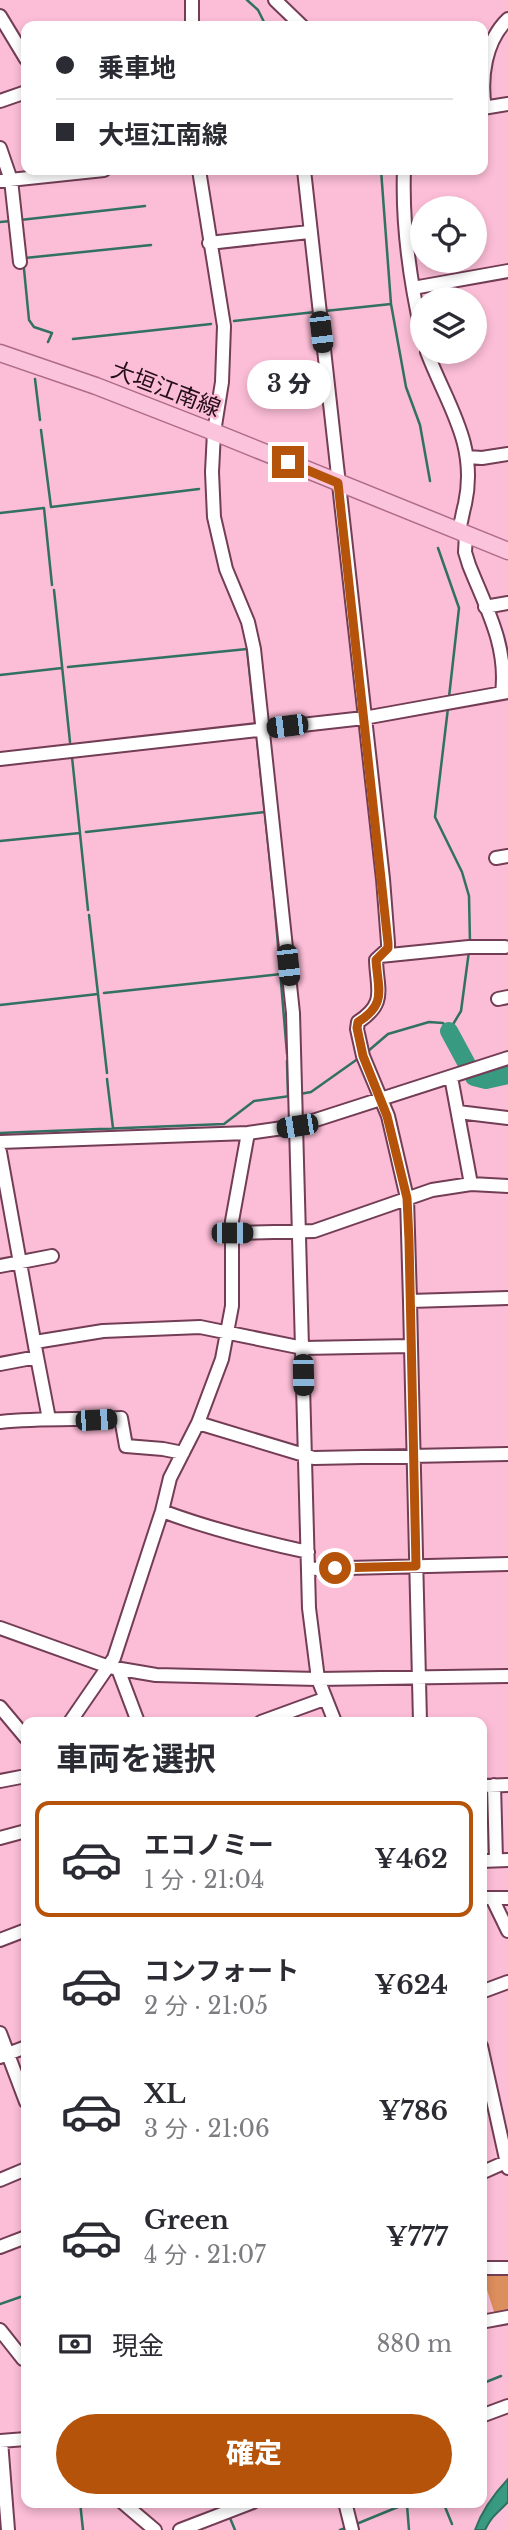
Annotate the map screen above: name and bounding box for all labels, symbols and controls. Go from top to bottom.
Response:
text: 乗車地 [98,52,176,84]
text: 大垣江南線 [98,119,228,151]
map controls [410,196,487,364]
button: locate [410,196,487,273]
button: layers [410,287,487,364]
car [309,310,334,354]
street label: 大垣江南線 [107,355,225,423]
callout: 3 分 [246,360,330,410]
text: 3 分 [267,370,311,398]
route end [272,446,304,478]
car [265,713,310,739]
car [276,943,301,987]
car [275,1112,320,1140]
car [212,1223,254,1244]
car [293,1354,314,1396]
car [75,1408,118,1432]
route start [319,1552,351,1584]
text: 車両を選択 [56,1739,216,1779]
icon: car [60,1828,123,1891]
text: エコノミー [144,1829,274,1861]
text: ¥462 [374,1843,448,1875]
text: 1 分 · 21:04 [144,1866,264,1894]
icon: car [60,1954,123,2017]
text: コンフォート [144,1955,299,1987]
text: ¥624 [374,1969,448,2001]
text: 2 分 · 21:05 [144,1992,268,2020]
text: XL [144,2078,186,2110]
icon: car [60,2080,123,2143]
text: ¥786 [378,2095,448,2127]
text: 3 分 · 21:06 [144,2115,270,2143]
text: Green [144,2204,229,2236]
icon: car [60,2206,123,2269]
text: ¥777 [386,2221,448,2253]
text: 4 分 · 21:07 [144,2241,266,2269]
icon: cash [56,2325,94,2363]
text: 現金 [112,2330,164,2362]
text: 880 m [376,2330,452,2358]
button: 確定 [56,2414,452,2494]

